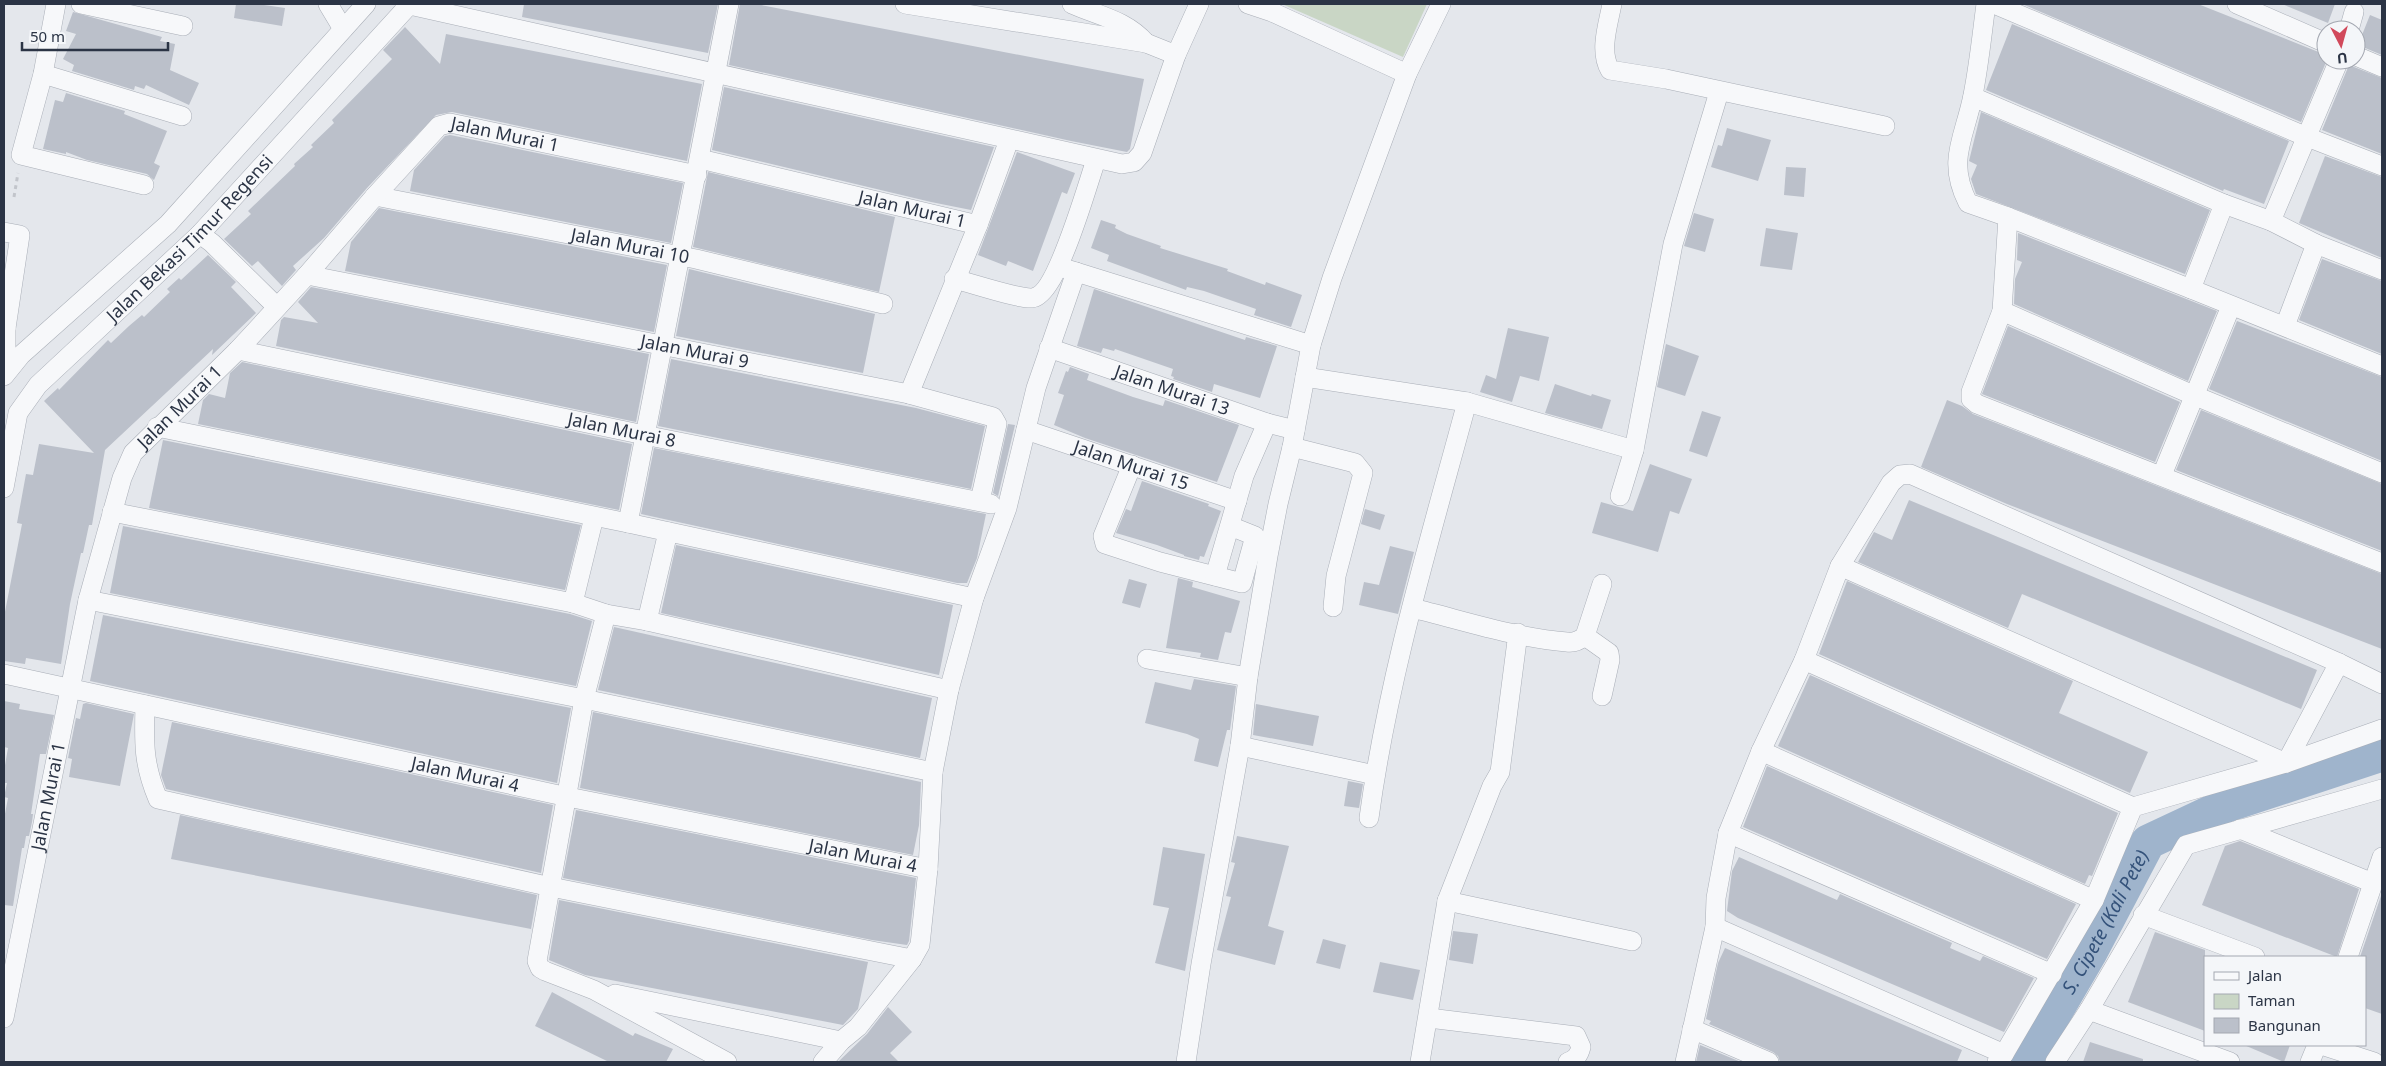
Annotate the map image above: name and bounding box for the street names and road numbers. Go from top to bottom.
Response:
street label: Jalan Murai 1 [447,110,561,157]
street label: Jalan Bekasi Timur Regensi [99,149,278,328]
street label: Jalan Murai 1 [854,184,969,233]
street label: Jalan Murai 10 [567,221,692,268]
street label: Jalan Murai 9 [637,328,751,373]
street label: Jalan Murai 13 [1110,358,1233,420]
street label: Jalan Murai 1 [130,359,227,455]
street label: Jalan Murai 8 [564,406,678,452]
street label: Jalan Murai 15 [1069,433,1192,495]
street label: Jalan Murai 1 [25,740,70,854]
street label: Jalan Murai 4 [407,750,522,797]
street label: Jalan Murai 4 [805,832,919,878]

